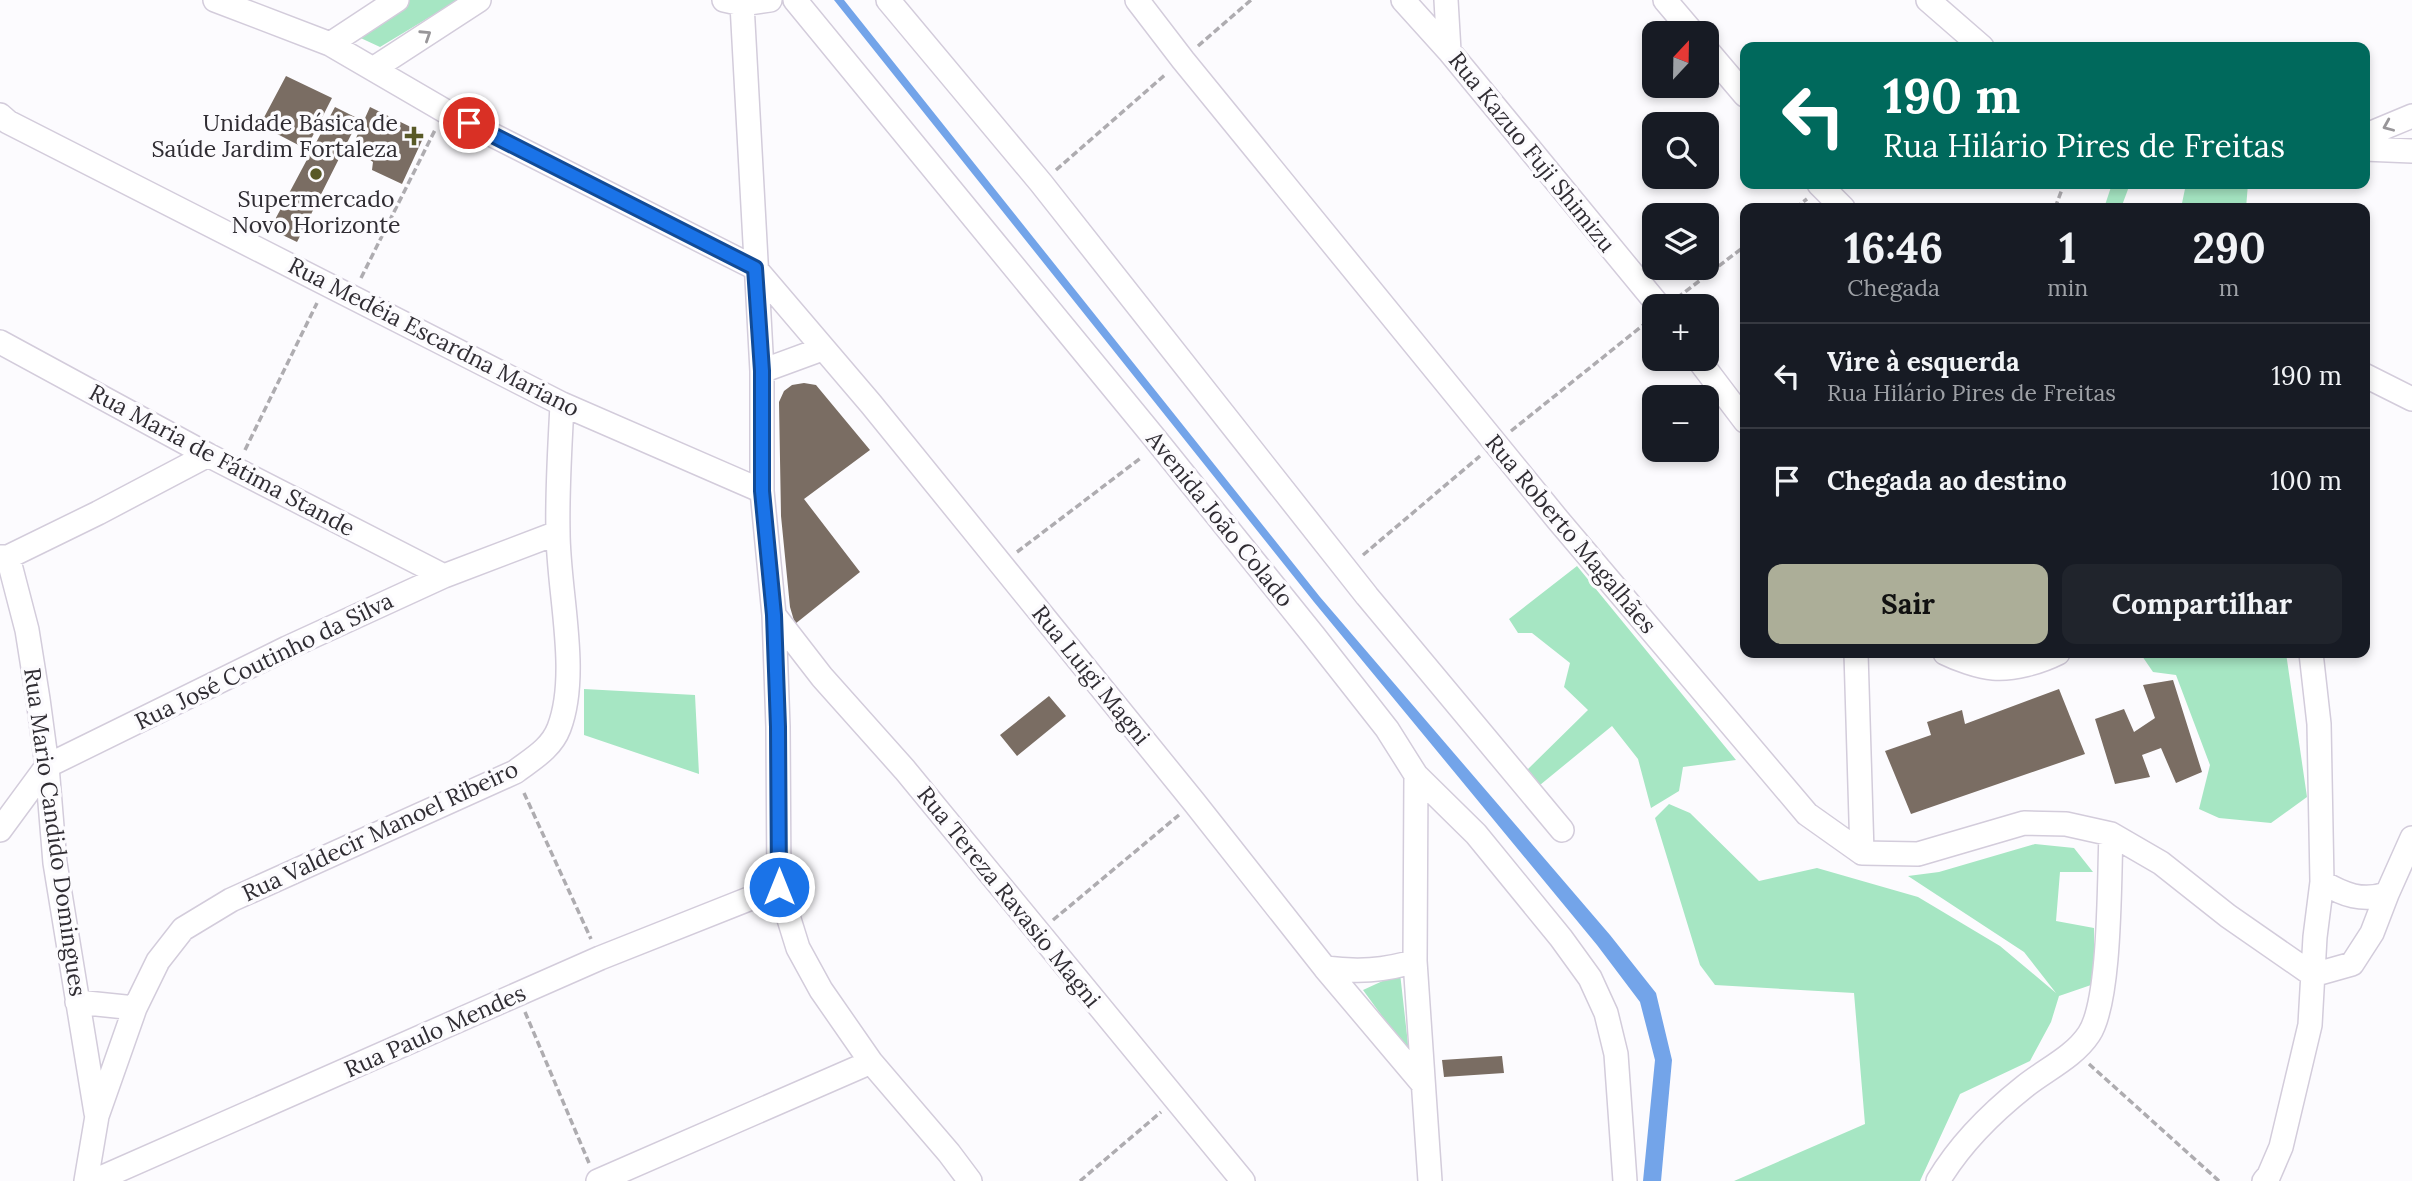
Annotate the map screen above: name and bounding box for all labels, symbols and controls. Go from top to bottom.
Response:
north arrow [1642,21,1718,98]
map controls [1642,21,1719,462]
one-way arrow [418,30,431,43]
street label: Rua Kazuo Fuji Shimizu [1443,46,1622,258]
text: 190 m [1883,64,2020,126]
icon: left [1768,70,1859,161]
pin [439,93,499,153]
icon: arrive [450,104,488,142]
place label: Unidade Básica de Saúde Jardim Fortaleza [152,108,398,163]
button: search [1642,112,1719,189]
one-way arrow [2383,118,2395,132]
text: Rua Hilário Pires de Freitas [1883,125,2285,166]
marker: Unidade Básica de Saúde Jardim Fortaleza [404,126,424,146]
marker: Supermercado Novo Horizonte [308,166,324,182]
place label: Supermercado Novo Horizonte [231,184,401,239]
button: layers [1642,203,1719,280]
text: 16:46 [1844,221,1943,275]
text: 1 [2059,221,2076,275]
text: 290 [2192,221,2266,275]
street label: Rua Medéia Escardna Mariano [284,250,585,423]
text: Chegada [1847,273,1940,302]
text: min [2047,273,2088,302]
text: m [2219,273,2239,302]
button: + [1642,294,1719,371]
text: Vire à esquerda [1827,345,2020,378]
icon: left [1768,357,1806,395]
text: 190 m [2271,359,2342,392]
street label: Rua Maria de Fátima Stande [84,377,360,542]
text: Rua Hilário Pires de Freitas [1827,378,2116,407]
button: − [1642,385,1719,462]
street label: Avenida João Colado [1140,424,1300,613]
street label: Rua Roberto Magalhães [1480,428,1663,639]
icon: arrive [1768,462,1806,500]
text: Chegada ao destino [1827,464,2067,497]
text: 100 m [2270,464,2342,497]
button: Sair [1768,564,2048,644]
button: Compartilhar [2062,564,2342,644]
street label: Rua José Coutinho da Silva [130,585,398,736]
street label: Rua Luigi Magni [1026,599,1157,750]
street label: Rua Mario Candido Domingues [18,666,93,998]
street label: Rua Valdecir Manoel Ribeiro [237,754,522,907]
street label: Rua Tereza Ravasio Magni [911,780,1108,1013]
position arrow [742,850,816,924]
street label: Rua Paulo Mendes [340,978,530,1084]

